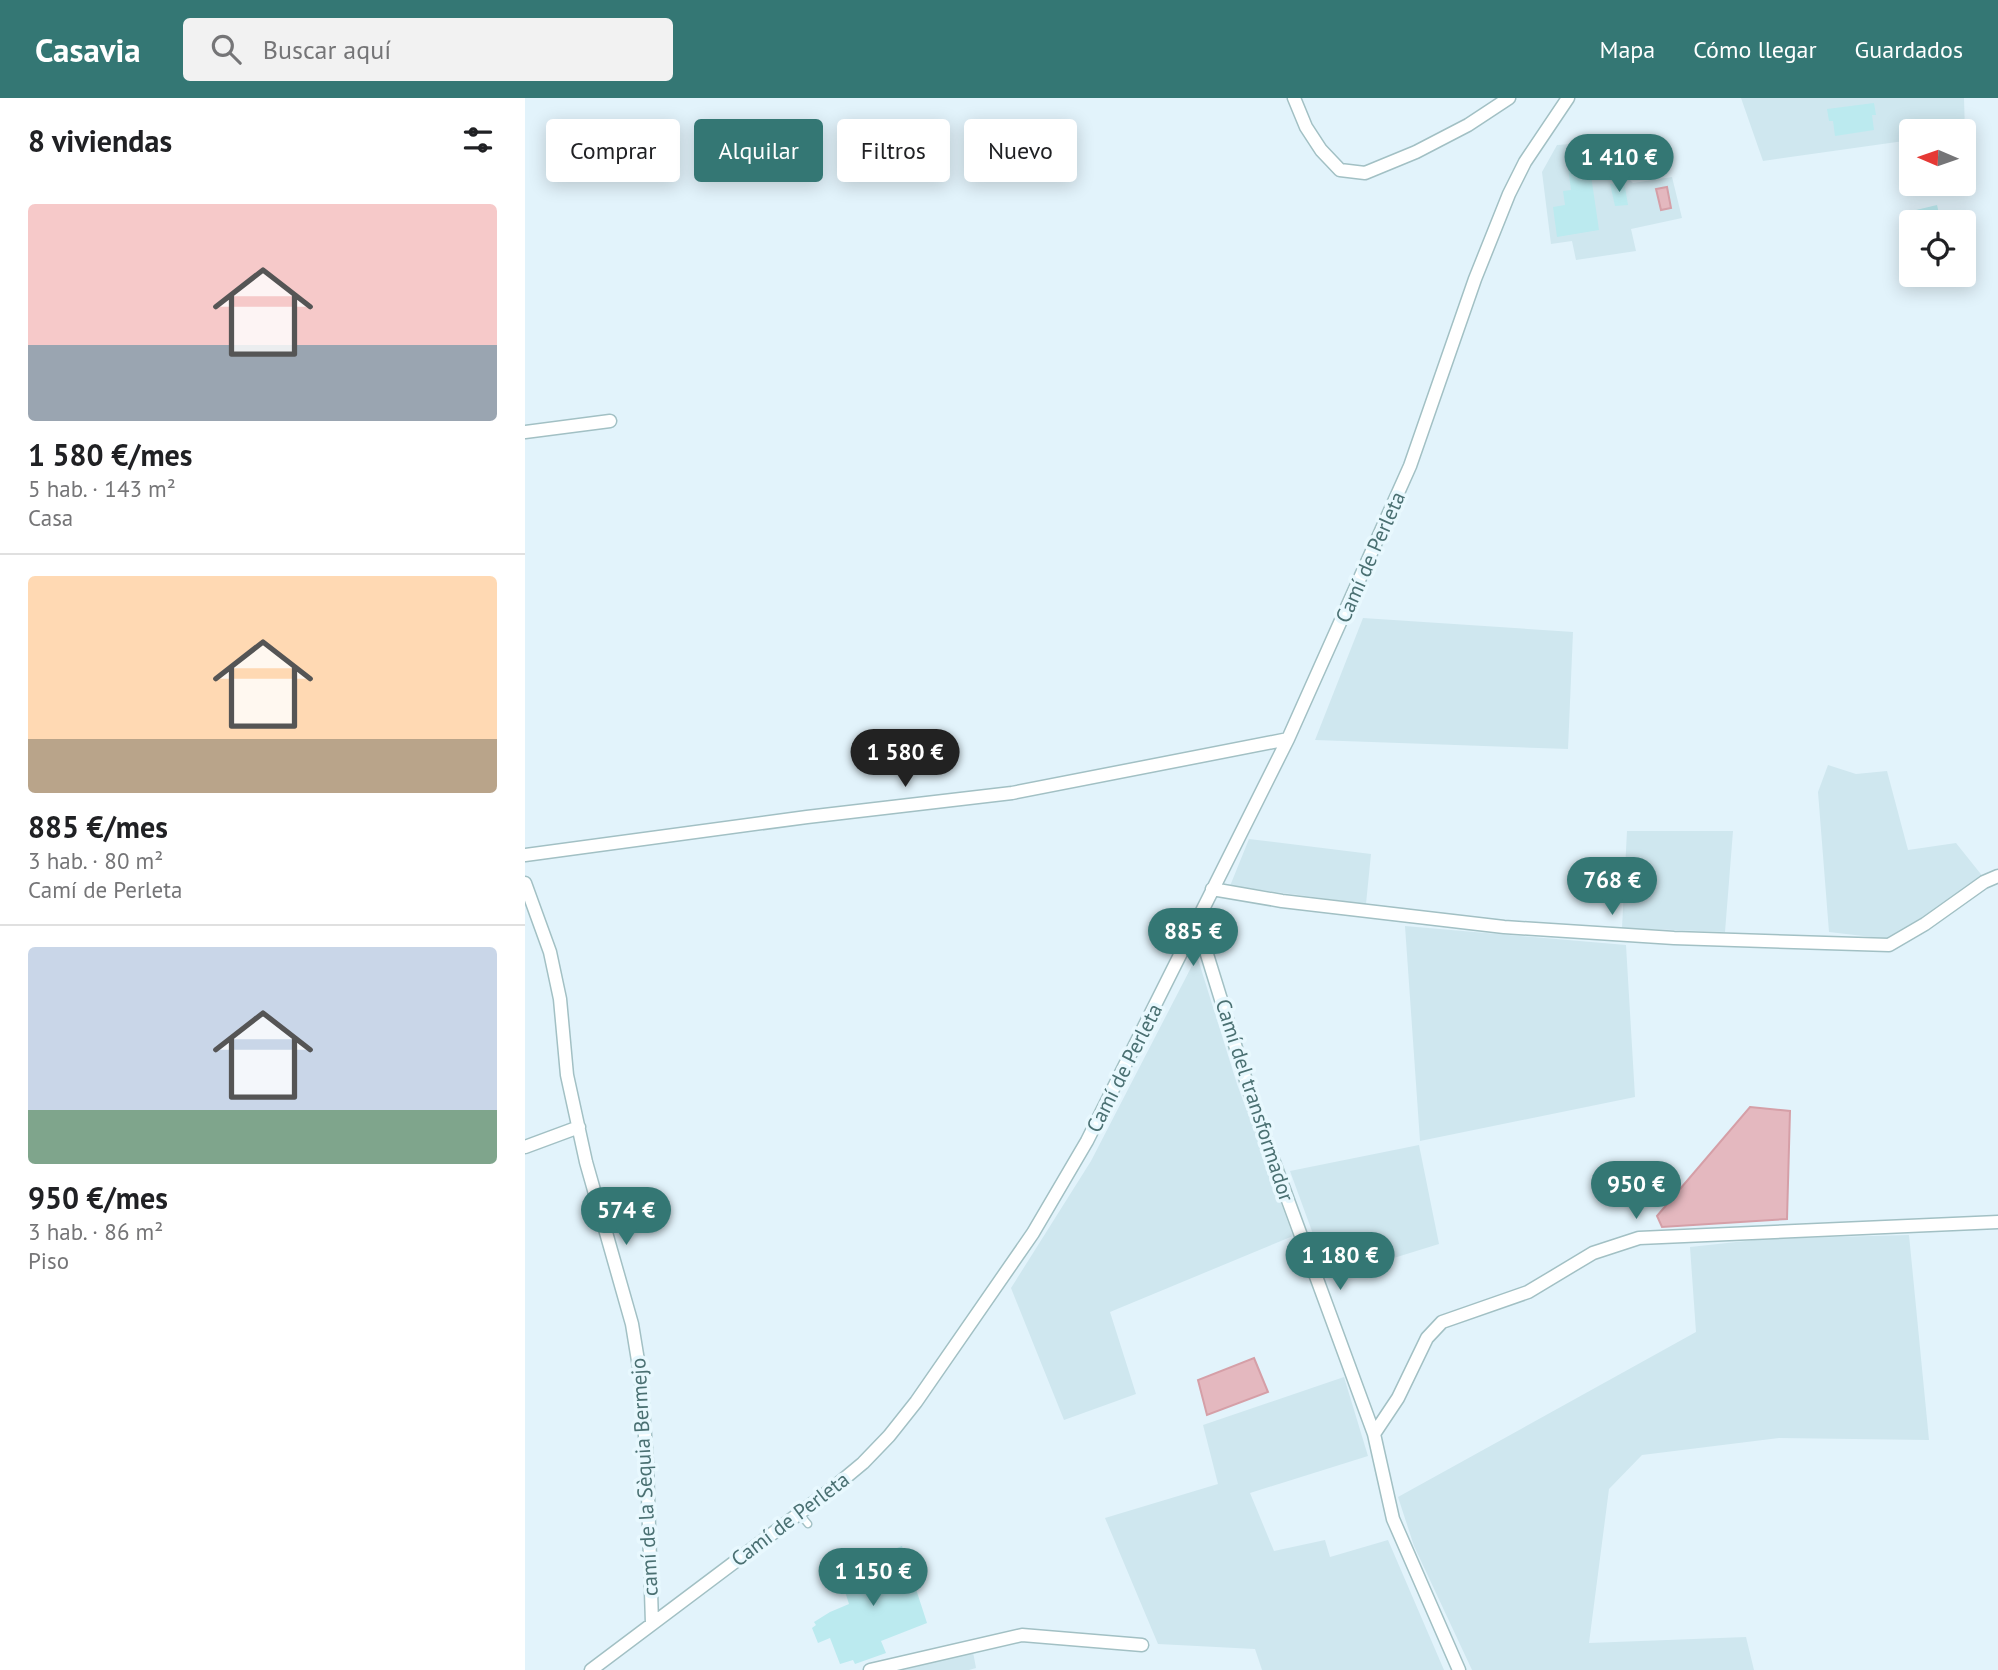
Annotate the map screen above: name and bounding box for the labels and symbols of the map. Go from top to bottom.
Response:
north arrow [1899,119,1976,196]
pin: 1 410 € [1554,134,1684,194]
street label: Camí de Perleta [1329,487,1411,627]
pin: 1 580 € [840,730,970,789]
pin: 768 € [1563,858,1661,917]
pin: 885 € [1144,908,1242,968]
street label: Camí del transformador [1210,995,1300,1205]
street label: Camí de Perleta [1080,999,1168,1137]
pin: 950 € [1587,1162,1685,1221]
pin: 574 € [577,1188,675,1247]
pin: 1 180 € [1275,1232,1405,1292]
street label: camí de la Sèquia Bermejo [624,1357,664,1597]
street label: Camí de Perleta [726,1466,854,1572]
pin: 1 150 € [808,1548,938,1608]

